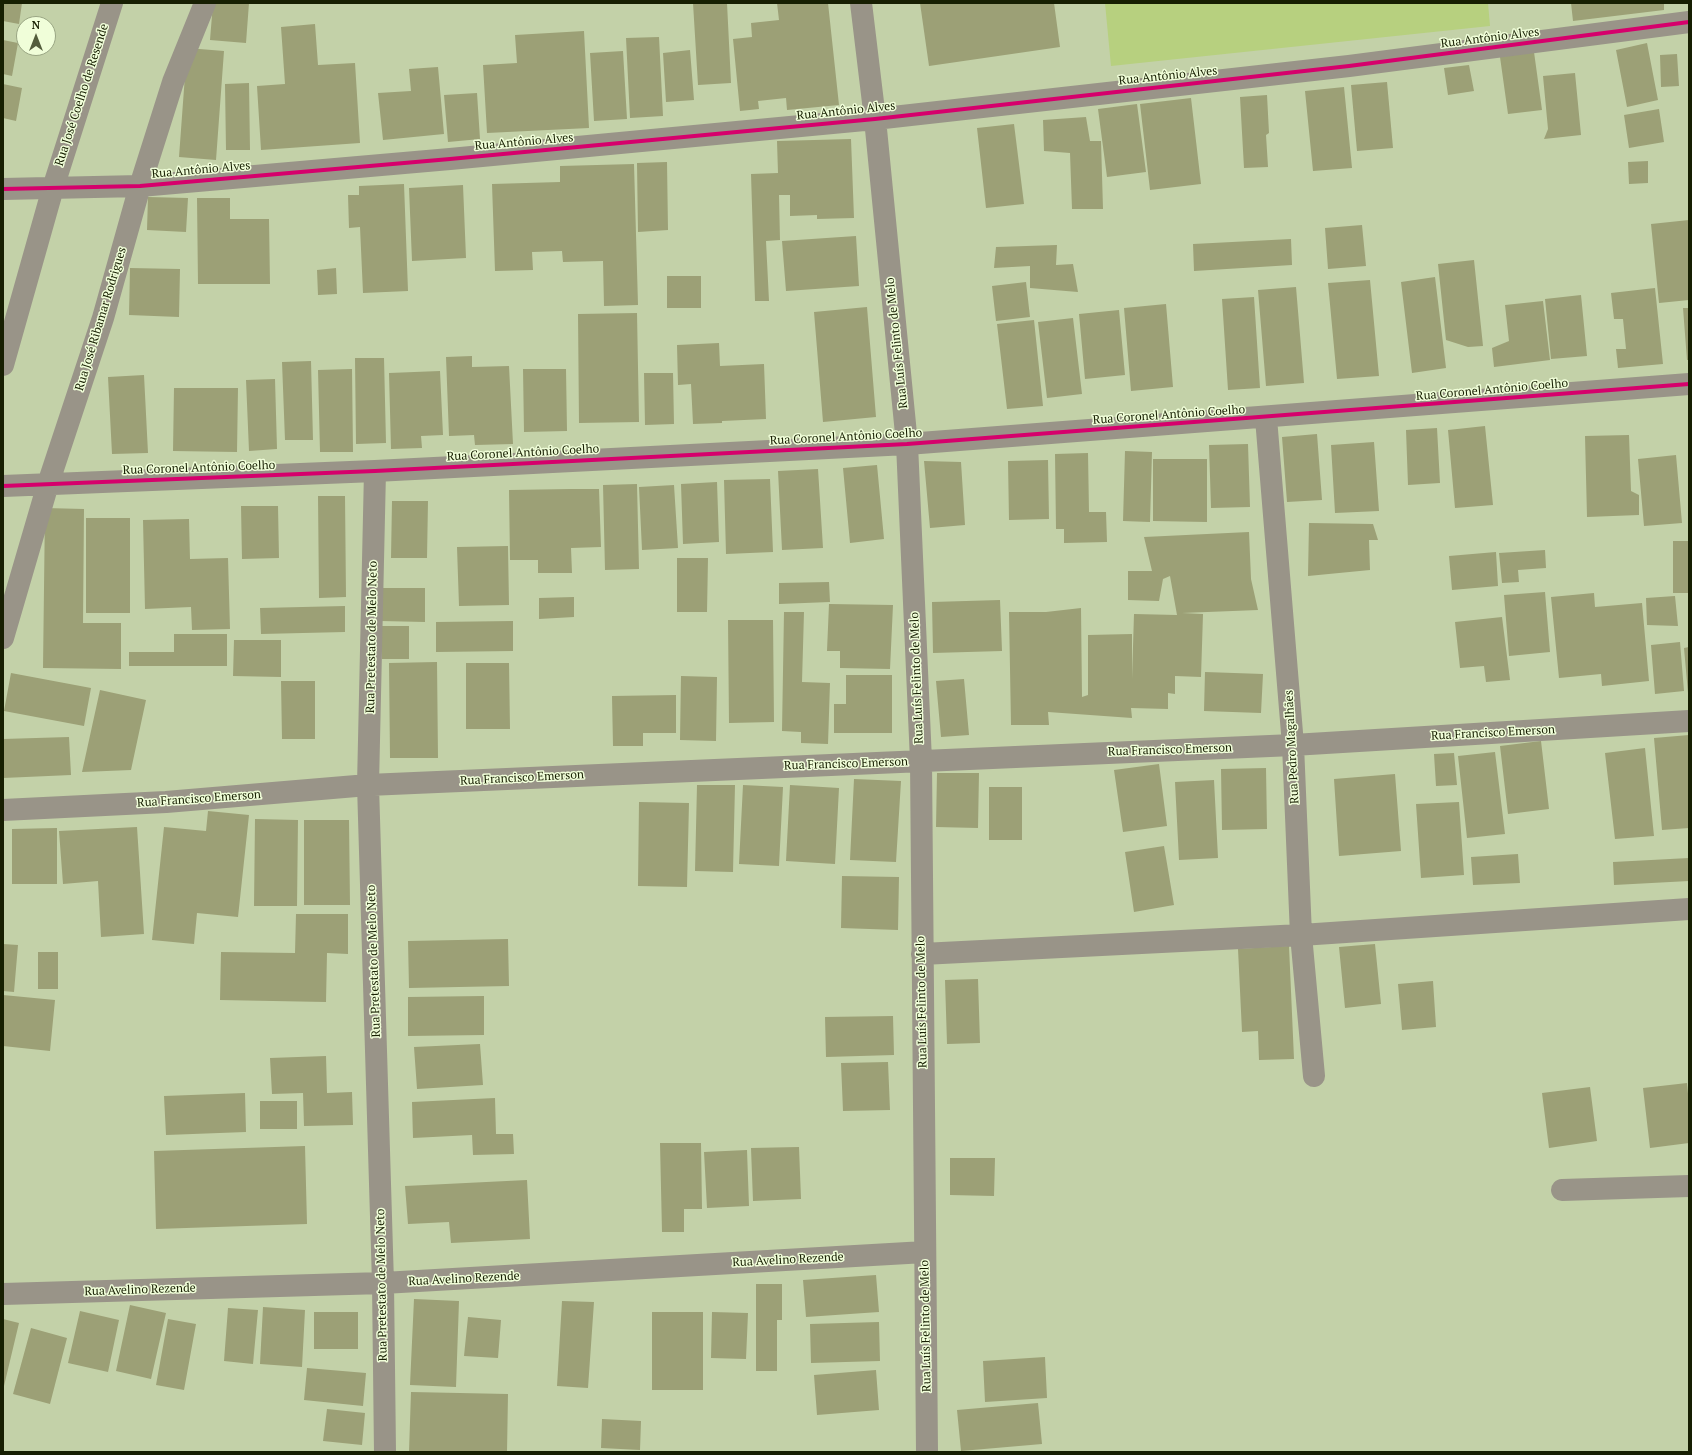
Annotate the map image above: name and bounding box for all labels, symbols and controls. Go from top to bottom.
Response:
north arrow [16,16,56,56]
text: N [32,18,40,32]
street label: Rua José Coelho de Resende [52,22,112,168]
street label: Rua Antônio Alves [1440,25,1540,51]
street label: Rua Antônio Alves [1118,64,1218,88]
street label: Rua Antônio Alves [796,99,896,123]
street label: Rua Antônio Alves [474,131,574,153]
street label: Rua Antônio Alves [151,159,251,181]
street label: Rua José Ribamar Rodrigues [72,245,130,393]
street label: Rua Luís Felinto de Melo [883,277,911,409]
street label: Rua Coronel Antônio Coelho [1415,376,1569,404]
street label: Rua Coronel Antônio Coelho [1092,402,1246,428]
street label: Rua Coronel Antônio Coelho [769,426,923,448]
street label: Rua Coronel Antônio Coelho [446,442,600,464]
street label: Rua Coronel Antônio Coelho [122,458,276,478]
street label: Rua Pretestato de Melo Neto [363,561,381,713]
street label: Rua Luís Felinto de Melo [908,612,926,744]
street label: Rua Pedro Magalhães [1282,690,1302,804]
street label: Rua Francisco Emerson [1431,723,1555,743]
street label: Rua Francisco Emerson [1108,741,1232,759]
street label: Rua Francisco Emerson [784,755,908,773]
street label: Rua Francisco Emerson [460,768,584,788]
street label: Rua Francisco Emerson [137,787,261,811]
street label: Rua Pretestato de Melo Neto [364,884,384,1038]
street label: Rua Luís Felinto de Melo [914,936,930,1068]
street label: Rua Pretestato de Melo Neto [373,1209,391,1361]
street label: Rua Avelino Rezende [732,1250,844,1270]
street label: Rua Luís Felinto de Melo [918,1260,934,1392]
street label: Rua Avelino Rezende [408,1269,520,1289]
street label: Rua Avelino Rezende [84,1281,196,1299]

